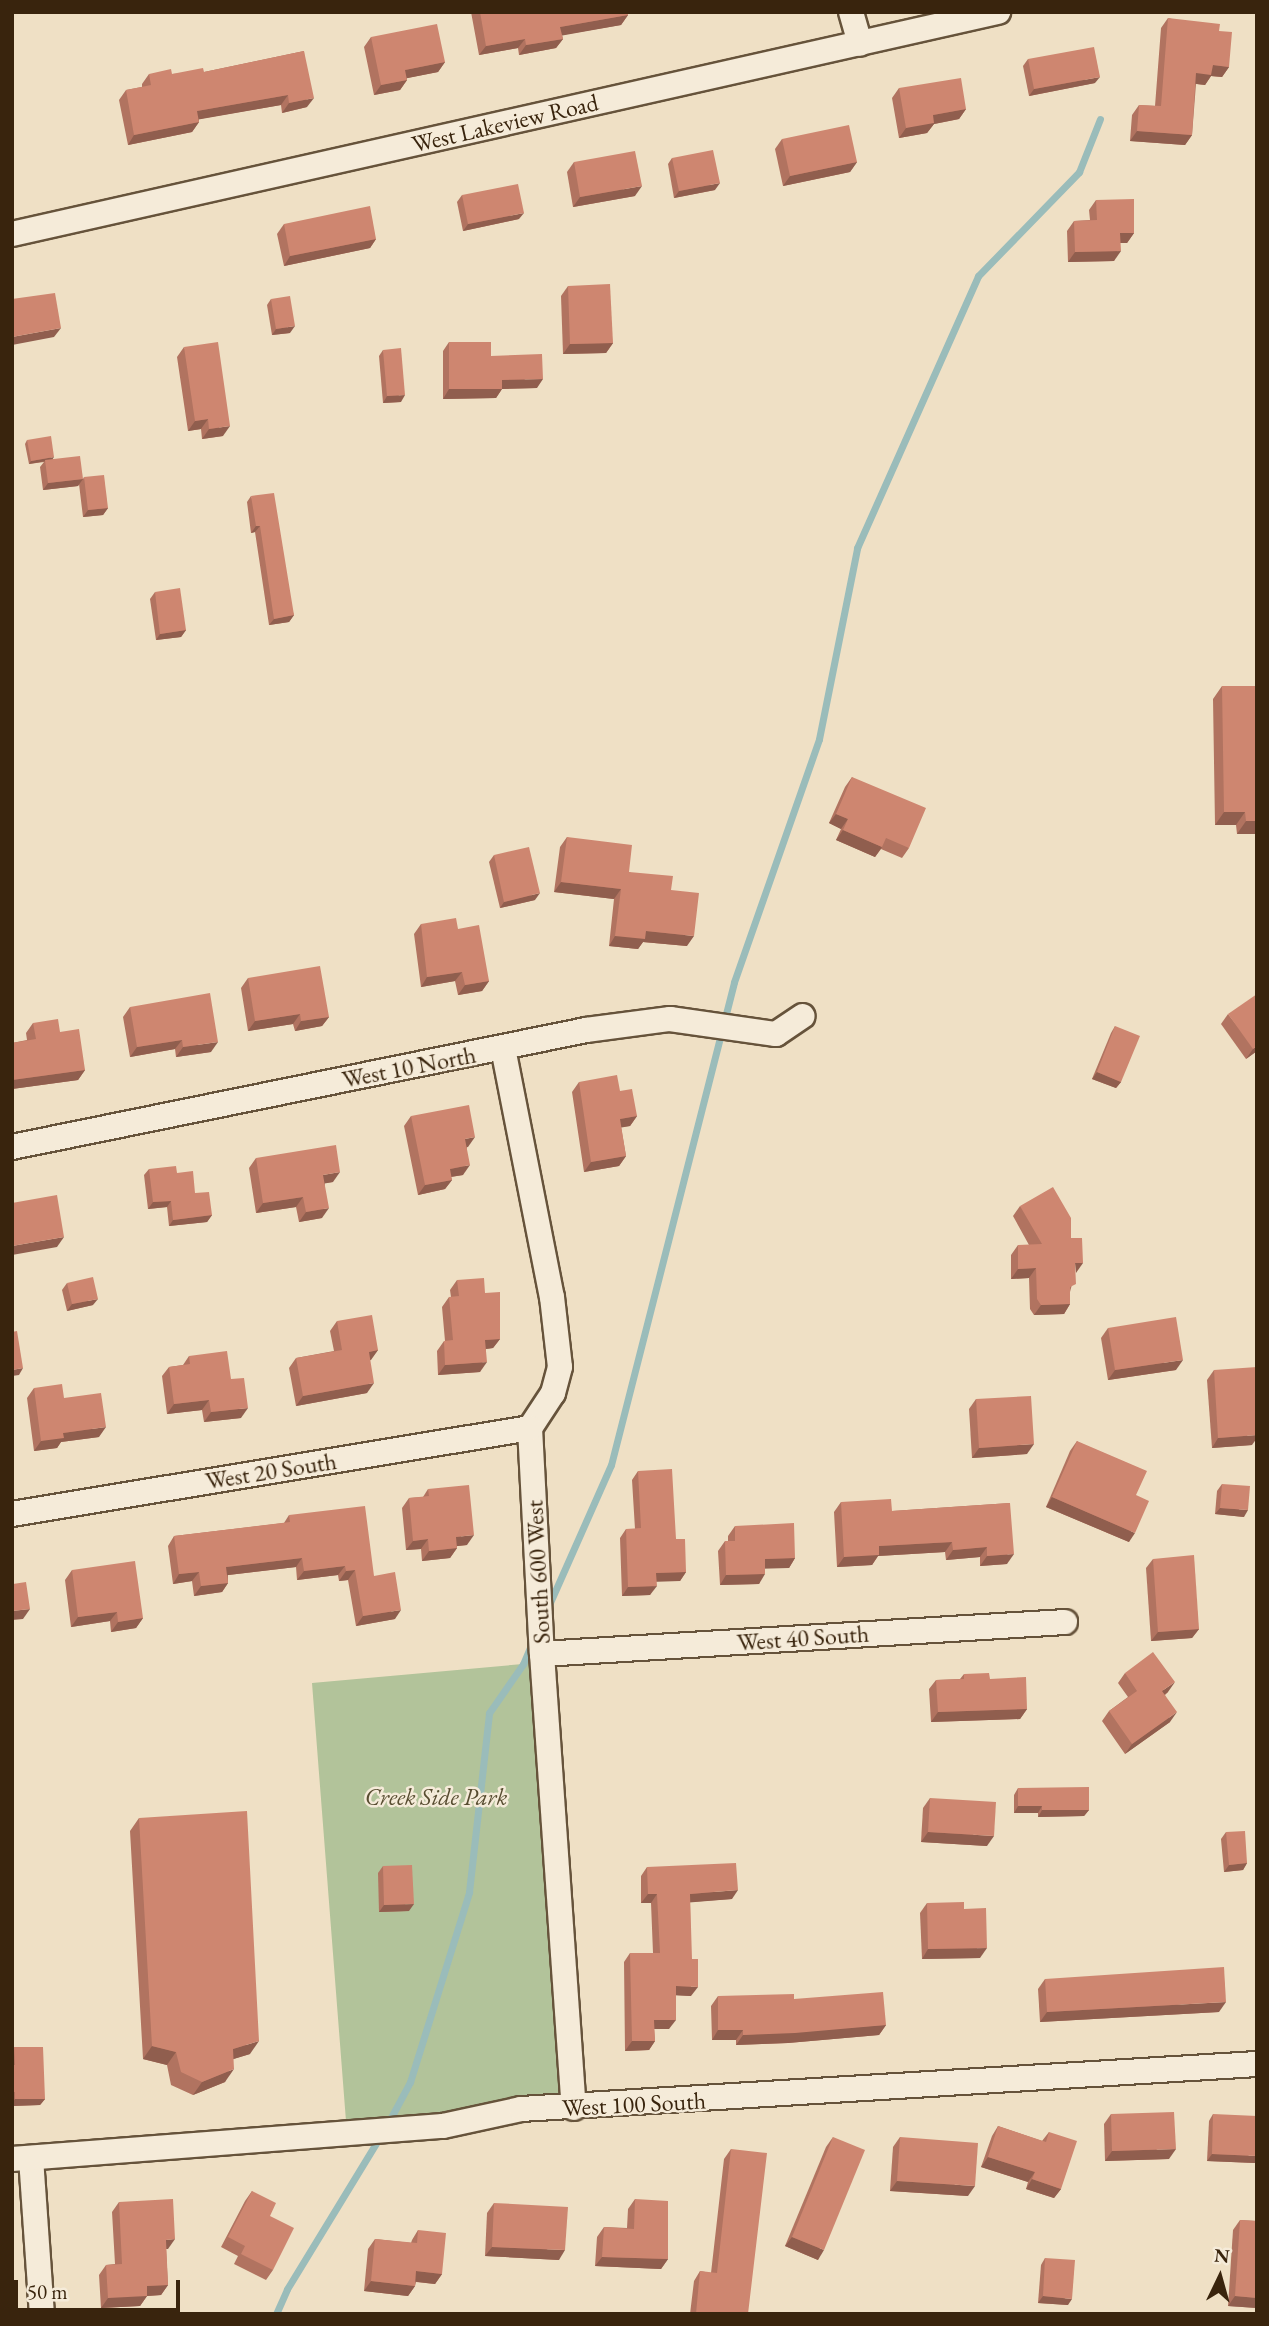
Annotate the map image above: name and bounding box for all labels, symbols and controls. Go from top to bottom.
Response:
street label: West Lakeview Road [409,88,601,158]
street label: West 10 North [340,1040,478,1094]
street label: West 20 South [203,1446,339,1496]
street label: South 600 West [520,1499,556,1645]
street label: West 40 South [736,1619,870,1657]
park label: Creek Side Park [365,1783,507,1811]
street label: West 100 South [561,2086,707,2122]
north arrow [1185,2242,1255,2312]
text: N [1213,2242,1231,2269]
scale bar [18,2266,184,2310]
text: 50 m [27,2278,68,2305]

